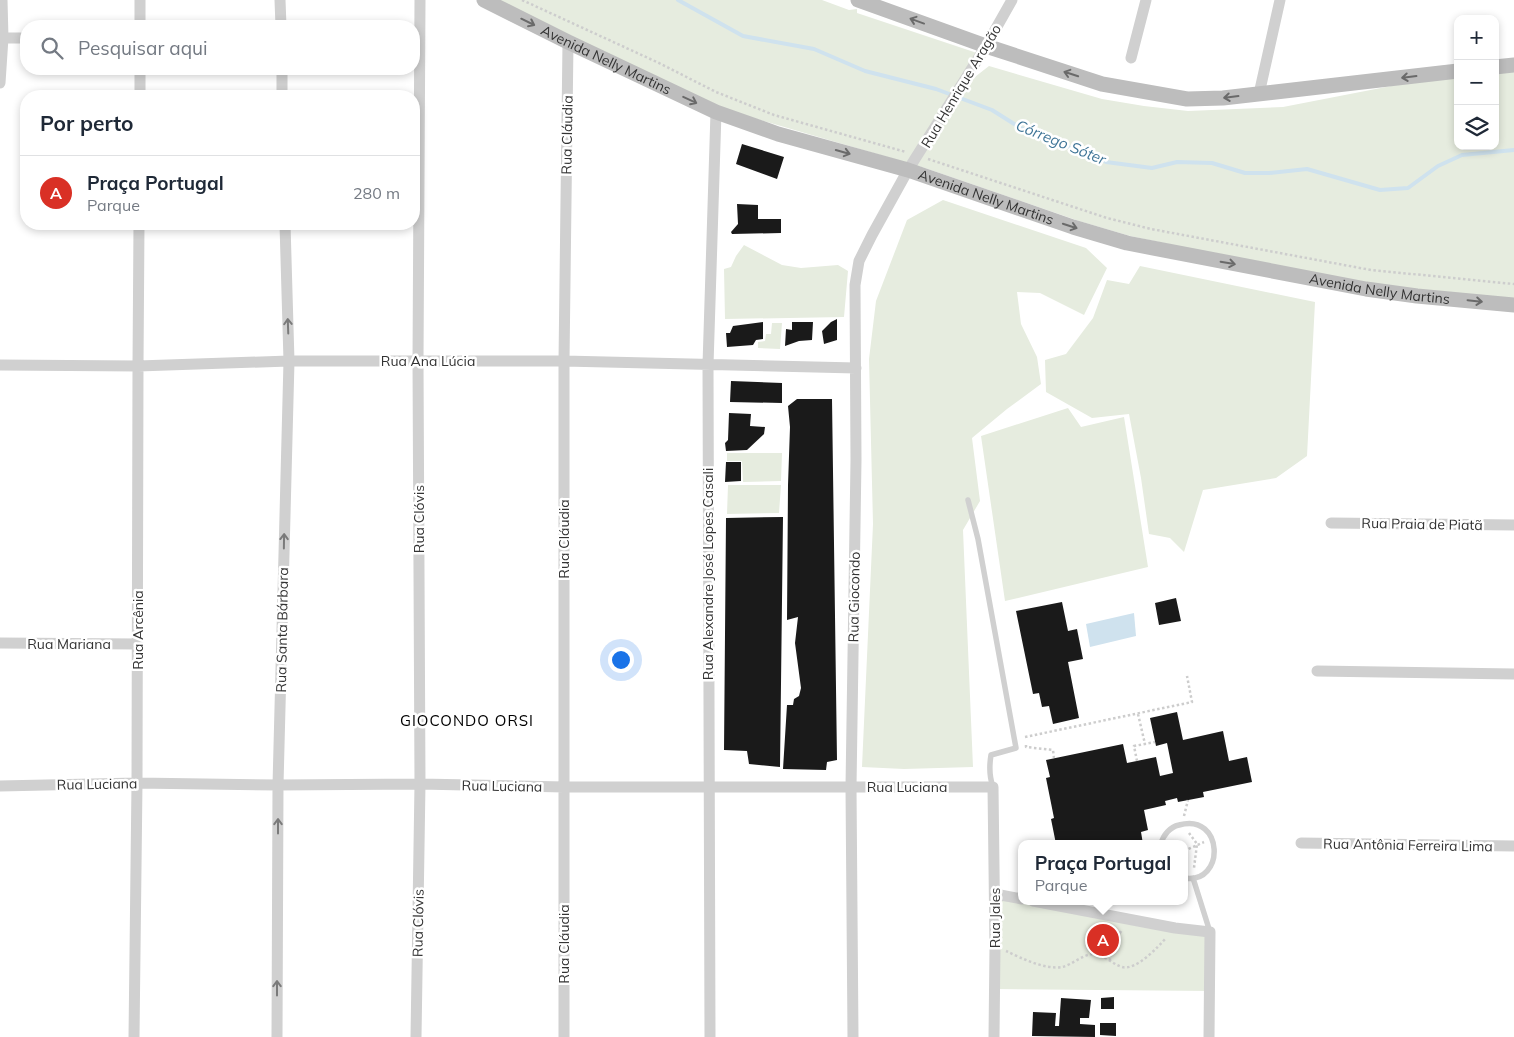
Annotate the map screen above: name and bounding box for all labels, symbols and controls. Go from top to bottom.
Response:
map controls [1454,15,1499,150]
button: + [1454,15,1499,60]
one-way arrow [910,16,926,25]
one-way arrow [520,17,535,27]
search box [20,20,420,75]
street label: Avenida Nelly Martins [538,21,674,99]
street label: Rua Henrique Aragão [917,21,1005,151]
icon: search [38,34,66,62]
text: Pesquisar aqui [78,36,208,60]
button: − [1454,60,1499,105]
one-way arrow [1063,68,1079,78]
one-way arrow [1402,72,1418,82]
one-way arrow [1223,92,1239,102]
street label: Rua Cláudia [557,95,577,175]
one-way arrow [682,95,697,105]
button: layers [1454,105,1499,150]
text: Por perto [40,110,134,136]
water label: Córrego Sóter [1013,115,1109,169]
one-way arrow [835,148,851,158]
street label: Avenida Nelly Martins [916,165,1056,229]
text: Praça Portugal [87,171,224,195]
text: A [50,183,62,203]
text: 280 m [353,183,400,203]
text: Parque [87,195,140,215]
one-way arrow [1062,222,1077,231]
one-way arrow [1220,258,1236,268]
street label: Avenida Nelly Martins [1308,269,1451,308]
one-way arrow [1467,297,1483,306]
one-way arrow [283,318,293,334]
street label: Rua Ana Lúcia [381,352,475,370]
street label: Rua Alexandre José Lopes Casali [699,468,717,680]
street label: Rua Clóvis [410,485,428,553]
street label: Rua Cláudia [555,499,573,579]
street label: Rua Praia de Piatã [1361,514,1483,534]
one-way arrow [280,533,289,549]
street label: Rua Giocondo [844,551,864,643]
street label: Rua Santa Bárbara [272,567,292,693]
street label: Rua Arcênia [129,590,147,670]
street label: Rua Mariana [27,635,111,653]
your location [608,647,634,673]
district label: GIOCONDO ORSI [400,711,534,730]
street label: Rua Luciana [57,774,137,794]
street label: Rua Luciana [462,776,542,796]
street label: Rua Luciana [867,778,947,796]
one-way arrow [273,818,283,834]
street label: Rua Antônia Ferreira Lima [1323,835,1493,855]
popup [1018,840,1188,905]
text: Praça Portugal [1035,851,1171,875]
text: Parque [1035,875,1088,895]
street label: Rua Jales [986,888,1004,948]
street label: Rua Clóvis [408,889,428,957]
street label: Rua Cláudia [555,904,573,984]
pin: A [1087,921,1119,959]
one-way arrow [272,981,282,997]

